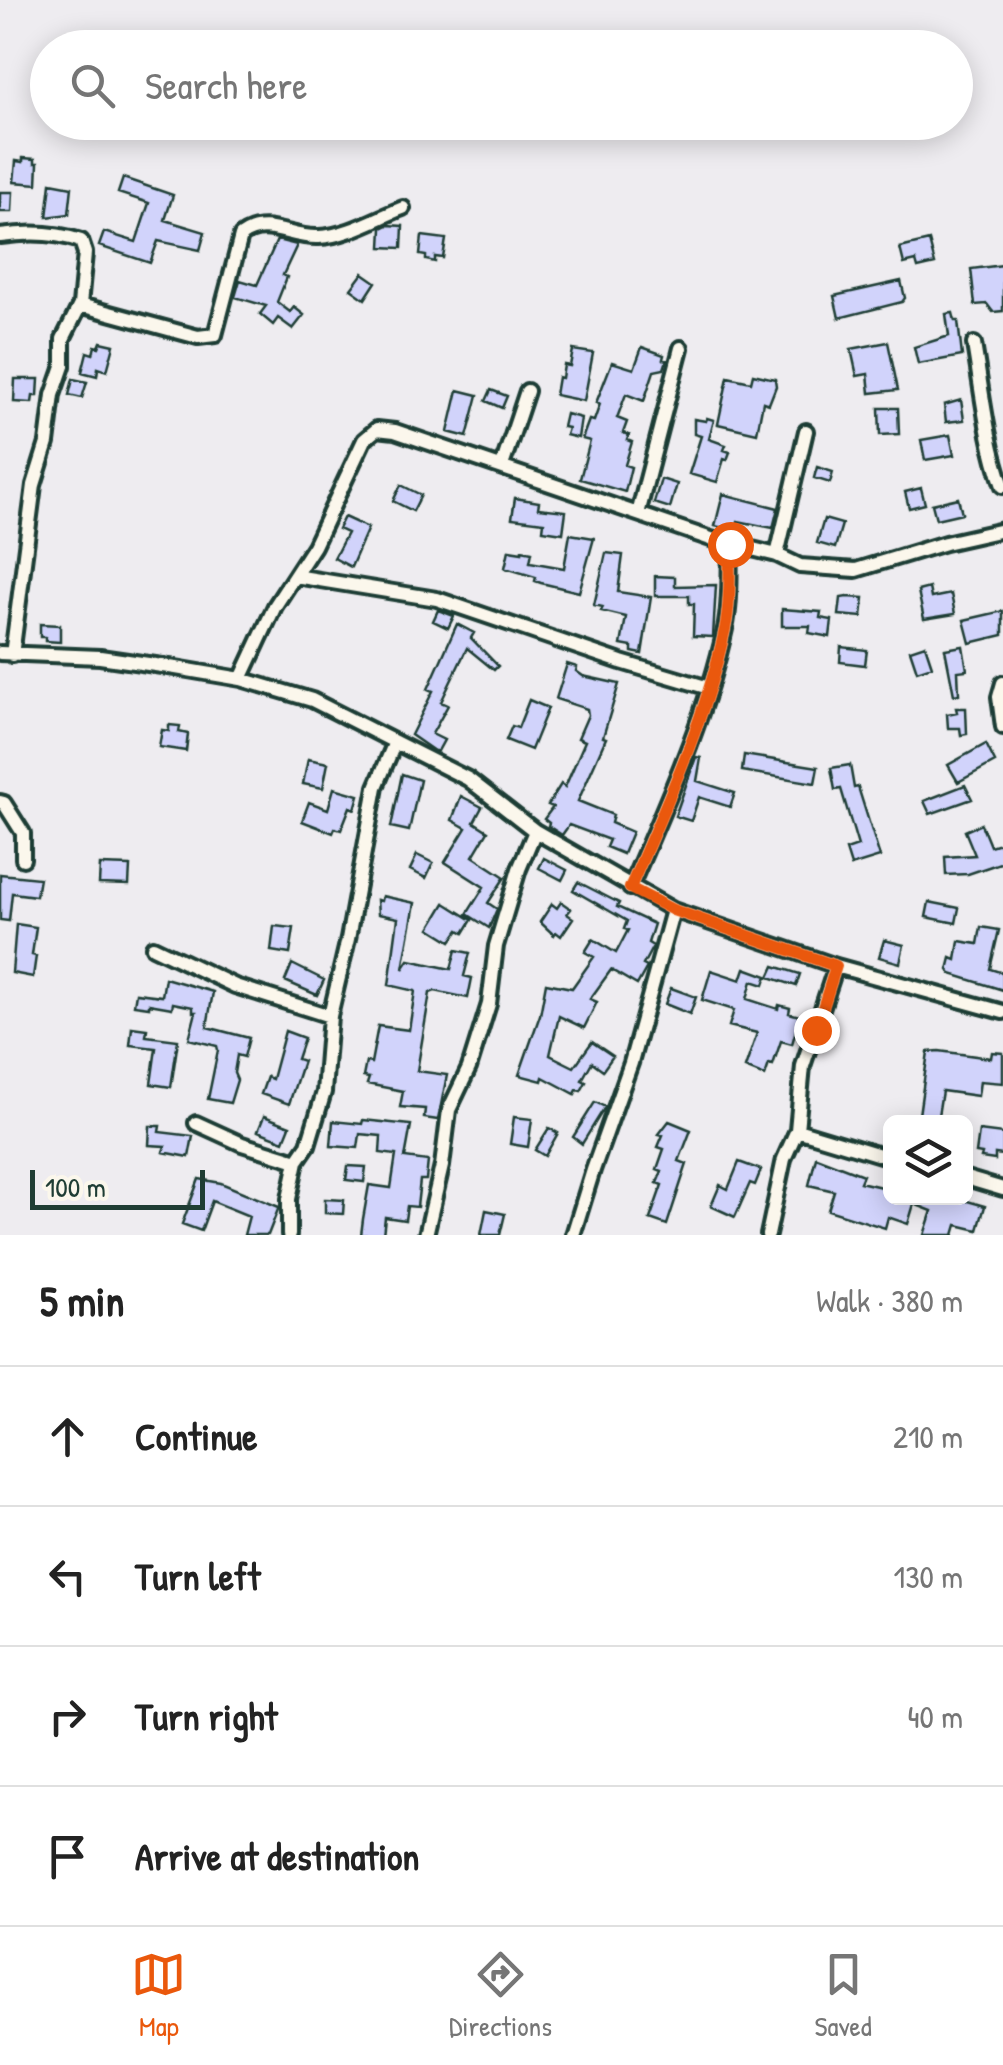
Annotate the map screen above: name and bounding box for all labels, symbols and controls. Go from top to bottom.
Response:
search box [30,30,973,140]
icon: search [65,58,120,113]
text: Search here [145,59,307,111]
route start [708,522,754,568]
route end [794,1008,840,1054]
map controls [883,1115,973,1205]
button: layers [883,1115,973,1205]
scale bar [30,1165,205,1210]
text: 100 m [45,1168,106,1206]
text: 5 min [40,1272,124,1329]
text: Walk · 380 m [816,1279,963,1322]
icon: ahead [40,1409,95,1464]
text: Continue [135,1410,257,1462]
text: 210 m [893,1415,963,1458]
icon: left [40,1549,95,1604]
text: Turn left [135,1550,260,1602]
text: 130 m [894,1555,963,1598]
icon: right [40,1689,95,1744]
text: Turn right [135,1690,278,1742]
text: 40 m [908,1695,963,1738]
icon: arrive [40,1829,95,1884]
text: Arrive at destination [135,1830,419,1882]
tab: Map [131,1947,186,2045]
tab: Directions [449,1947,552,2045]
tab: Saved [815,1947,872,2045]

